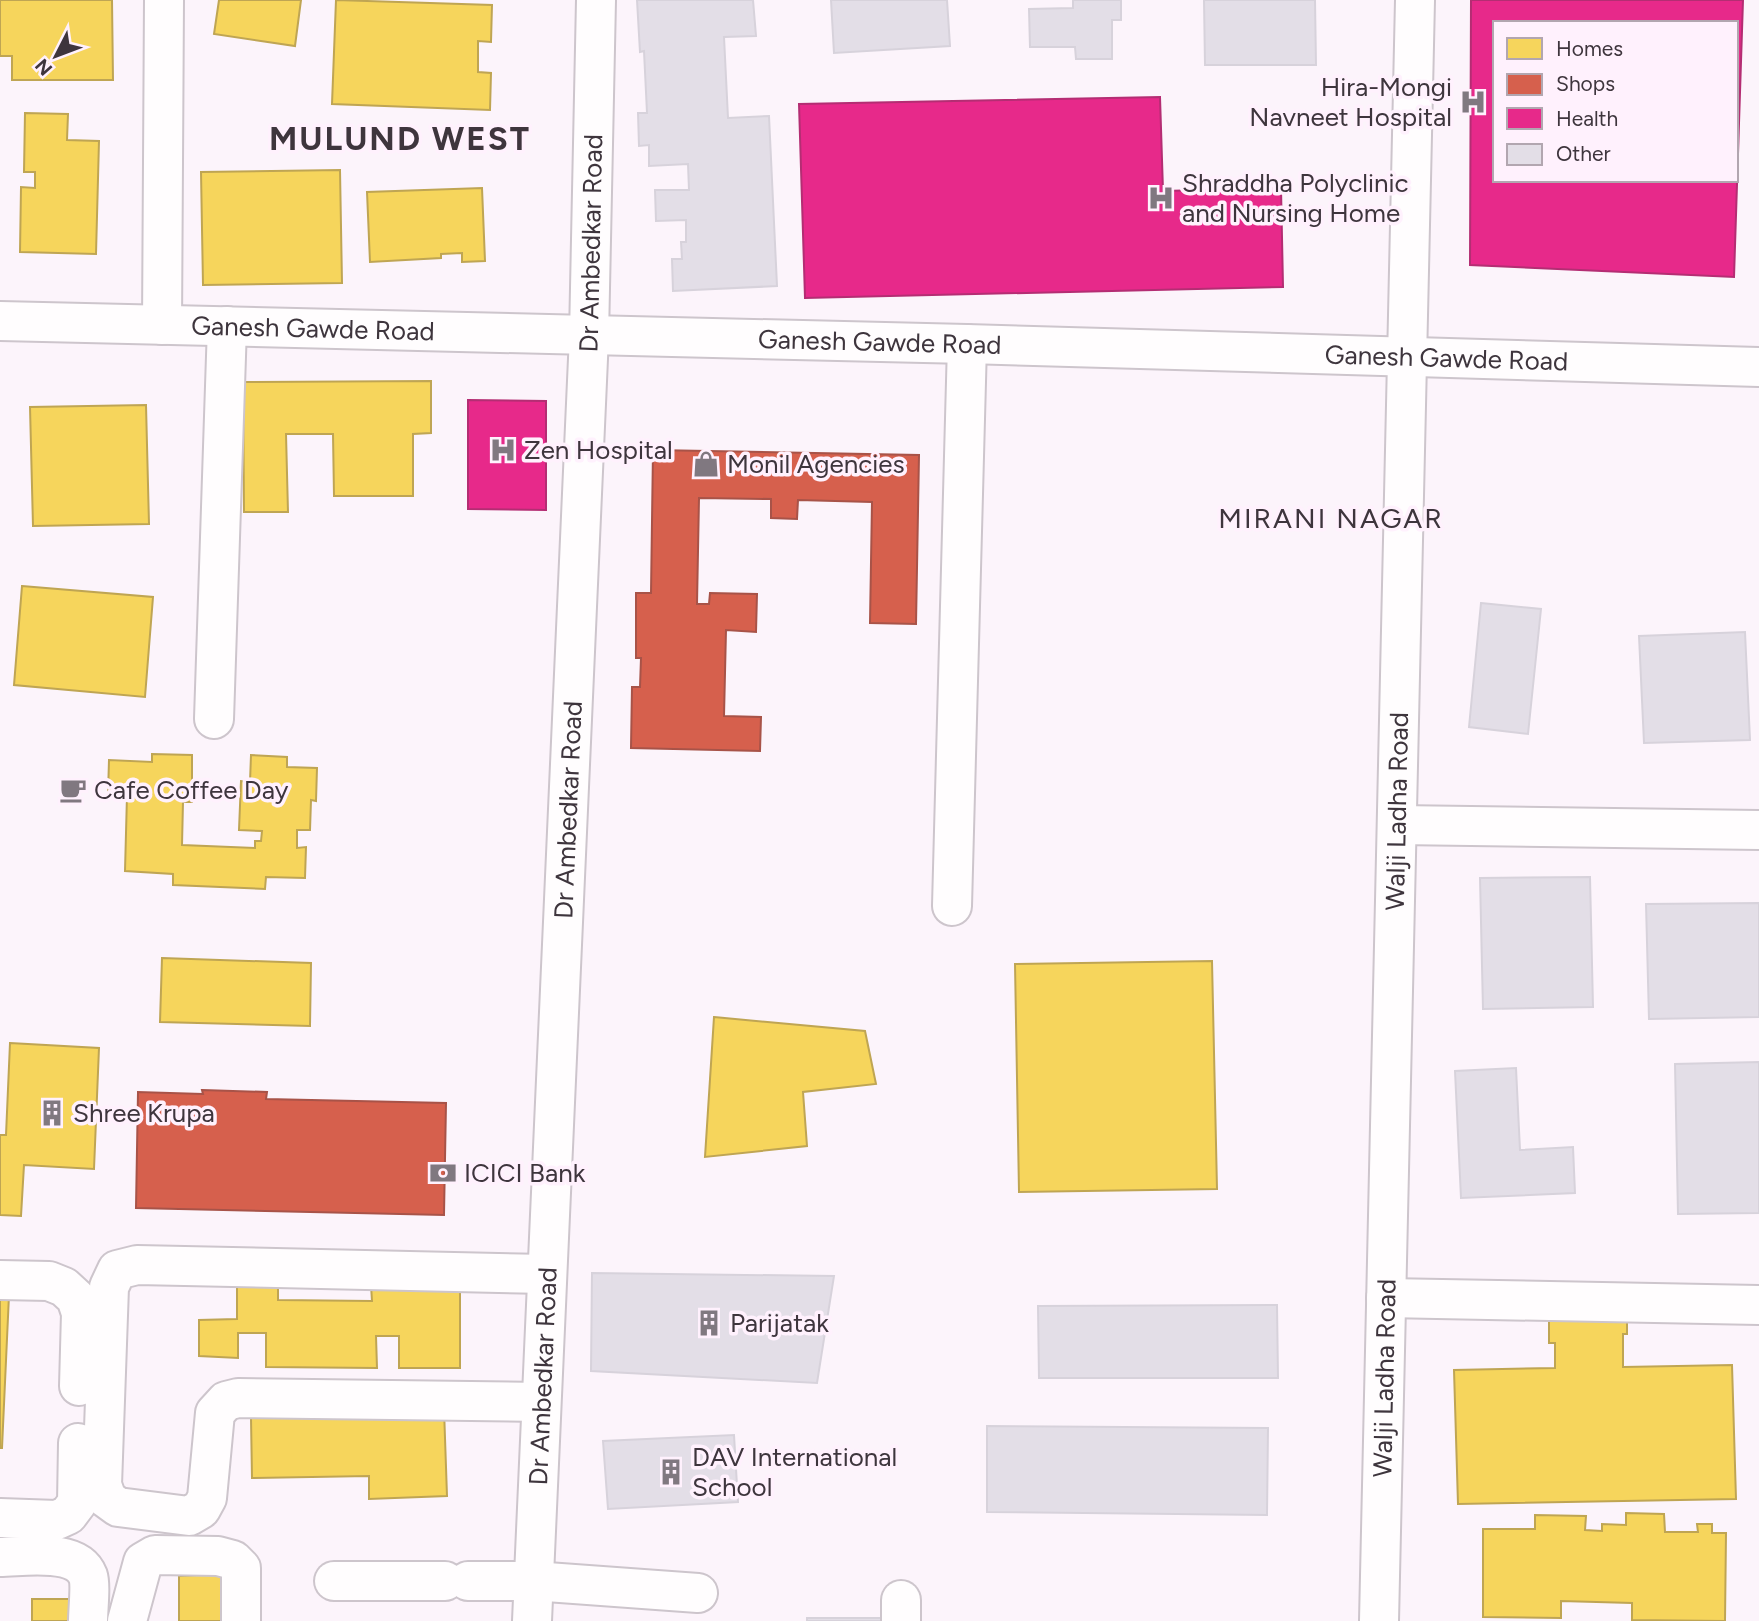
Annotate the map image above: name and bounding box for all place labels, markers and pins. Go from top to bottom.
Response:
place label: Hira-Mongi Navneet Hospital [1249,71,1452,133]
hospital icon: Hira-Mongi Navneet Hospital [1458,87,1488,117]
place label: Shraddha Polyclinic and Nursing Home [1182,167,1409,229]
hospital icon: Shraddha Polyclinic and Nursing Home [1146,183,1176,213]
place label: Zen Hospital [524,434,673,466]
hospital icon: Zen Hospital [488,435,518,465]
place label: Monil Agencies [727,448,905,480]
shop icon: Monil Agencies [691,449,721,479]
place label: Cafe Coffee Day [94,774,289,806]
cafe icon: Cafe Coffee Day [58,775,88,805]
place label: Shree Krupa [73,1097,215,1129]
building icon: Shree Krupa [37,1098,67,1128]
place label: ICICI Bank [464,1157,586,1189]
bank icon: ICICI Bank [428,1158,458,1188]
place label: Parijatak [730,1307,829,1339]
building icon: Parijatak [694,1308,724,1338]
place label: DAV International School [692,1441,897,1503]
building icon: DAV International School [656,1457,686,1487]

